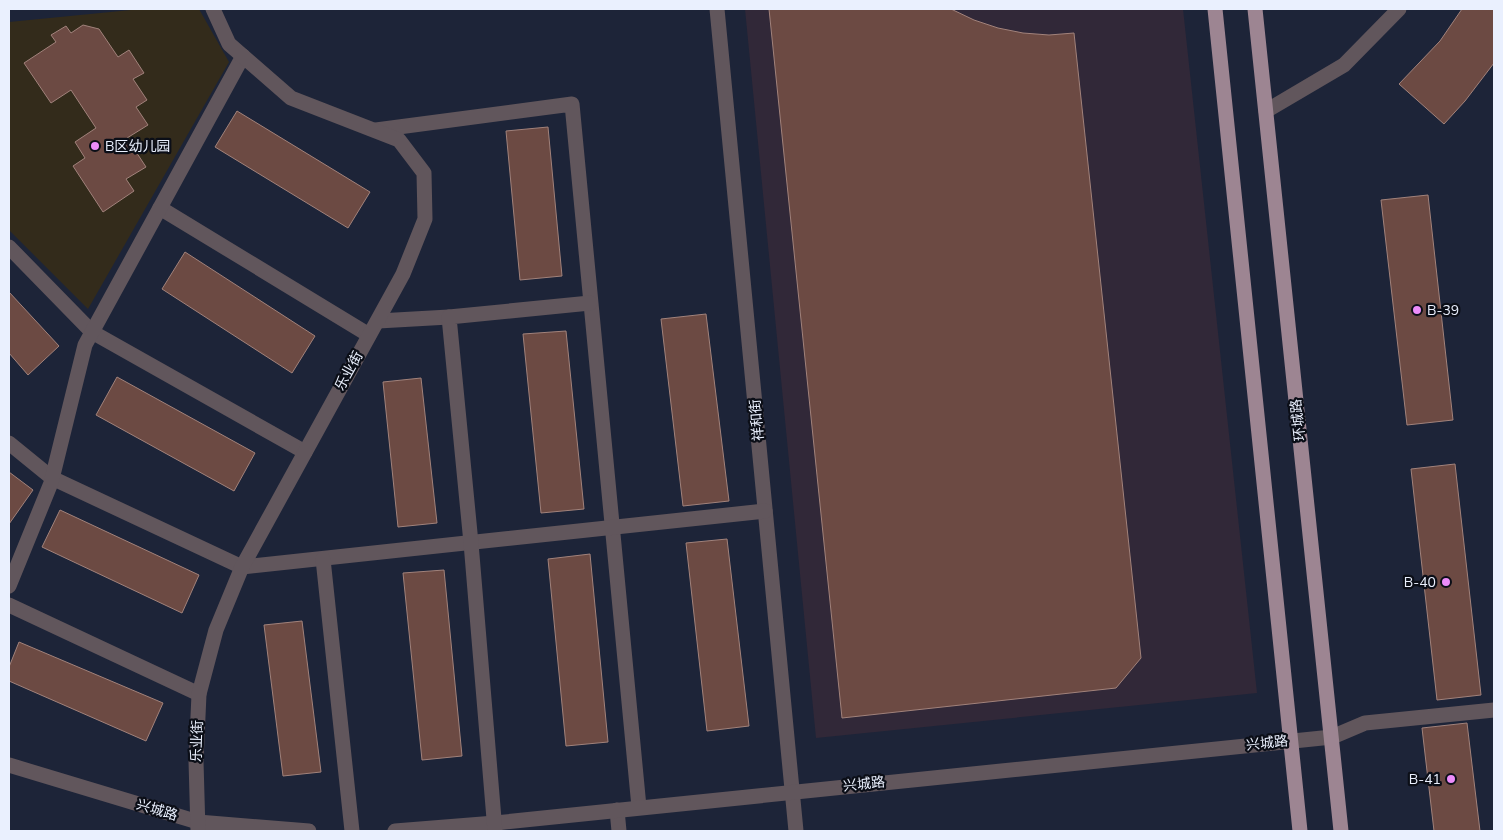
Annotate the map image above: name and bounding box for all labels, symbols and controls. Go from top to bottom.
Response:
place label: B区幼儿园 [105,137,170,156]
marker: B区幼儿园 [89,140,101,152]
place label: B-39 [1427,301,1459,320]
marker: B-39 [1411,304,1423,316]
street label: 乐业街 [331,348,367,394]
street label: 祥和街 [746,398,768,442]
street label: 环城路 [1286,398,1310,442]
place label: B-40 [1404,573,1436,592]
marker: B-40 [1440,576,1452,588]
street label: 乐业街 [187,720,207,762]
street label: 兴城路 [1245,731,1289,755]
place label: B-41 [1409,770,1441,789]
street label: 兴城路 [842,772,886,796]
marker: B-41 [1445,773,1457,785]
street label: 兴城路 [134,795,180,825]

